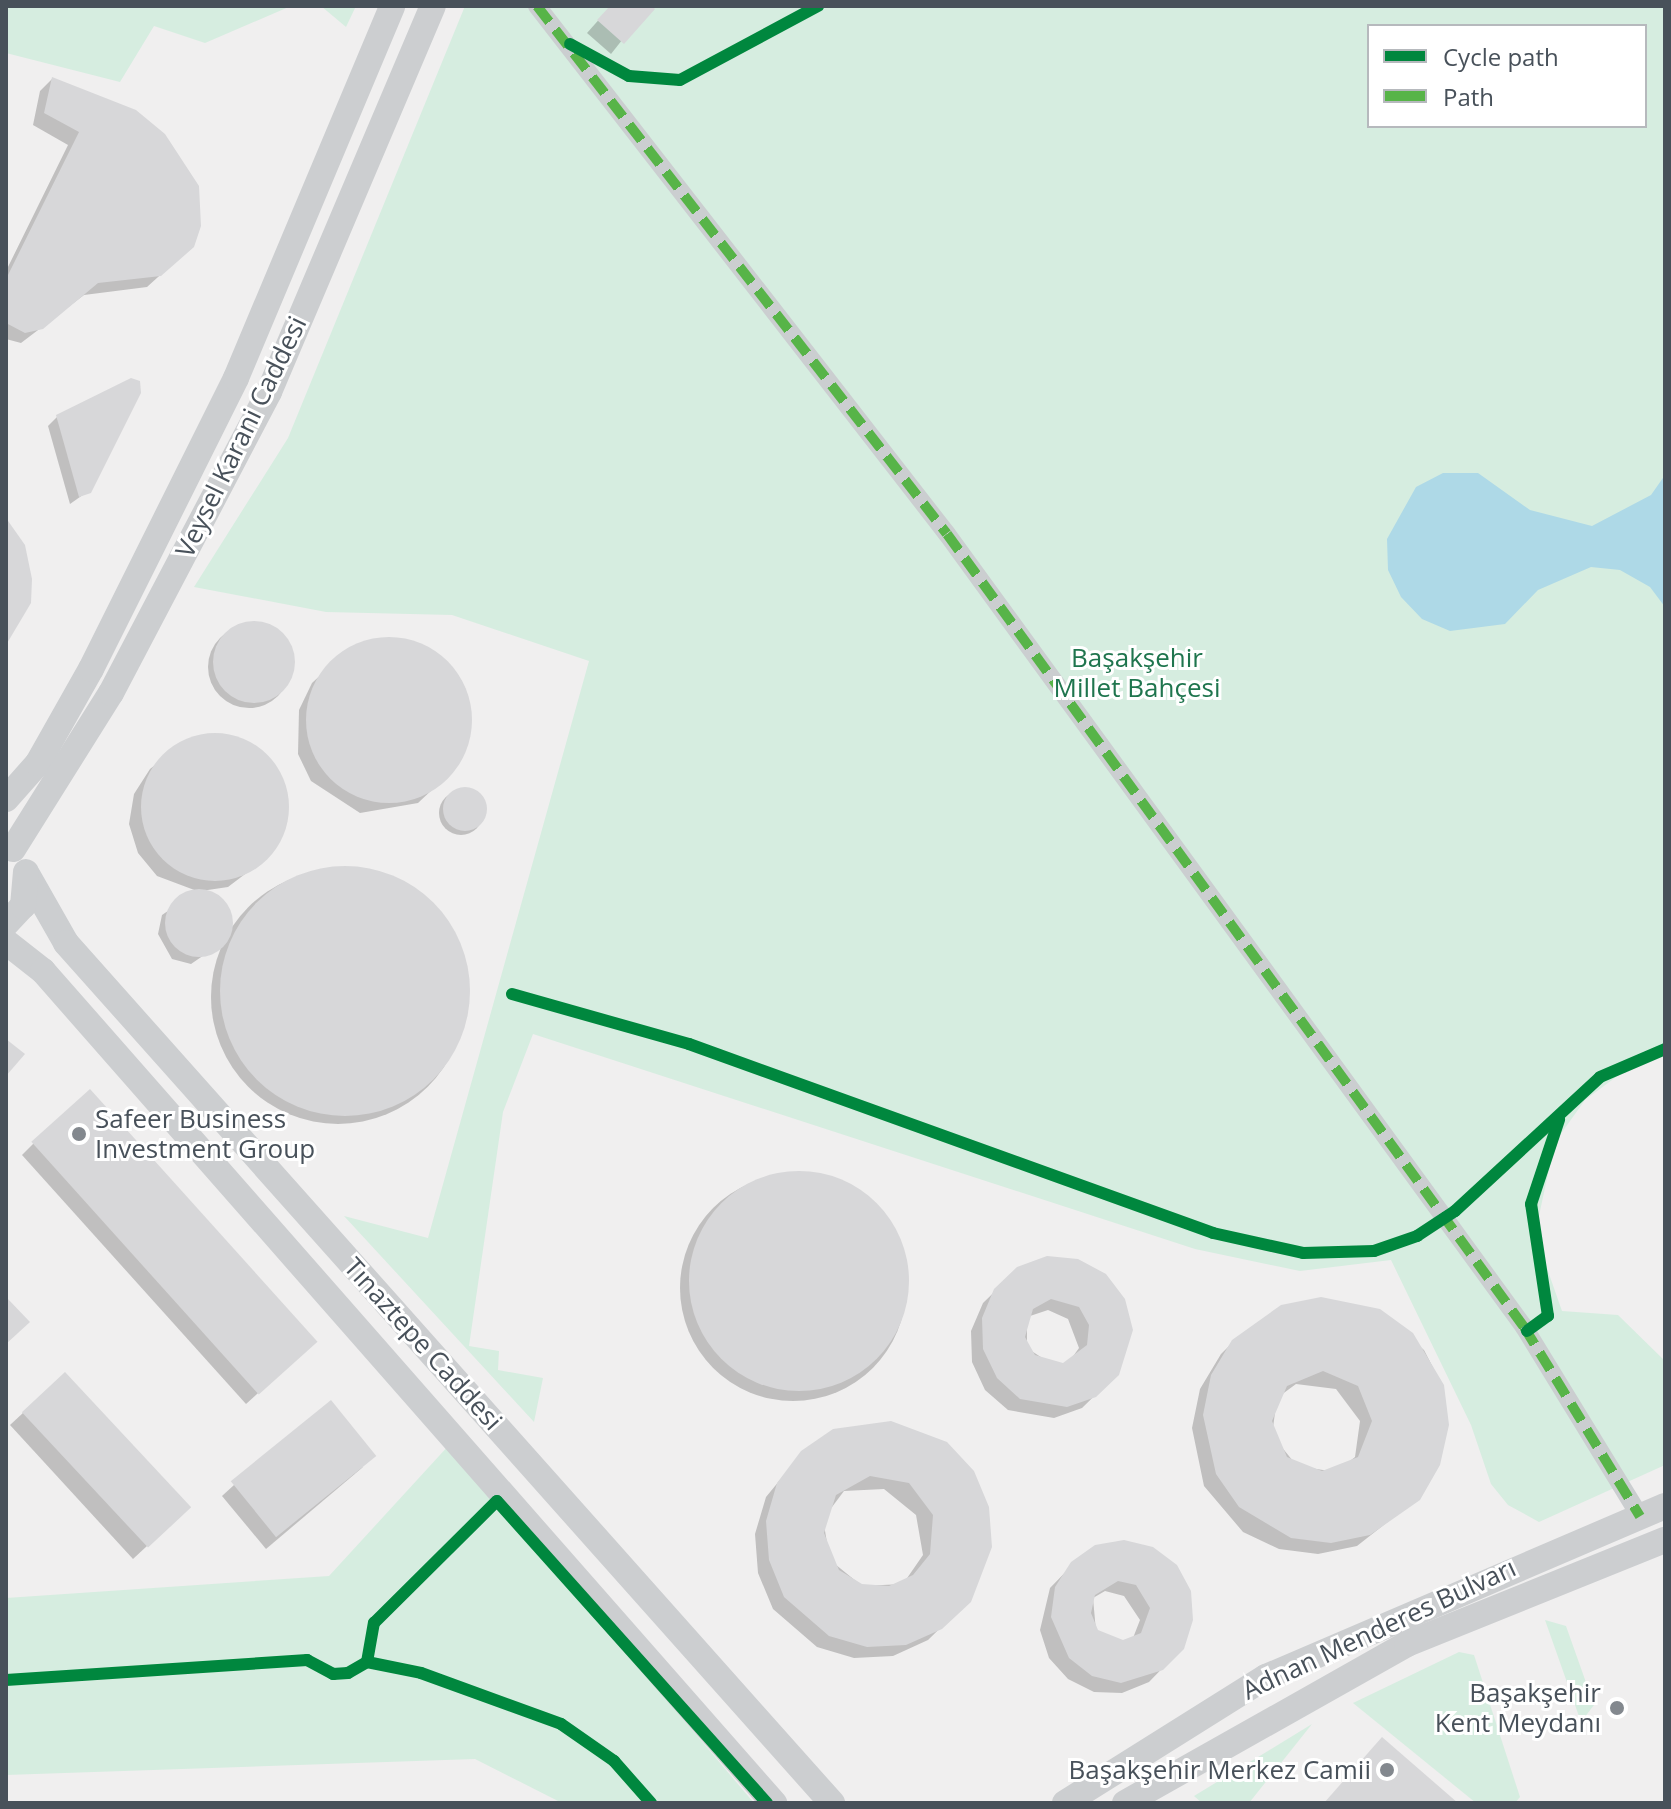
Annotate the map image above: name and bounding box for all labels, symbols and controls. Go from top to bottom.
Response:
legend [1367,24,1647,128]
text: Cycle path [1443,40,1559,73]
text: Path [1443,80,1494,113]
street label: Veysel Karani Caddesi [169,311,313,563]
park label: Başakşehir Millet Bahçesi [1054,642,1220,704]
place label: Safeer Business Investment Group [95,1103,315,1164]
marker: Safeer Business Investment Group [70,1125,88,1143]
street label: Tınaztepe Caddesi [338,1252,508,1436]
street label: Adnan Menderes Bulvarı [1237,1552,1521,1706]
place label: Başakşehir Kent Meydanı [1435,1677,1601,1738]
marker: Başakşehir Kent Meydanı [1608,1699,1626,1717]
place label: Başakşehir Merkez Camii [1069,1754,1371,1786]
marker: Başakşehir Merkez Camii [1378,1761,1396,1779]

